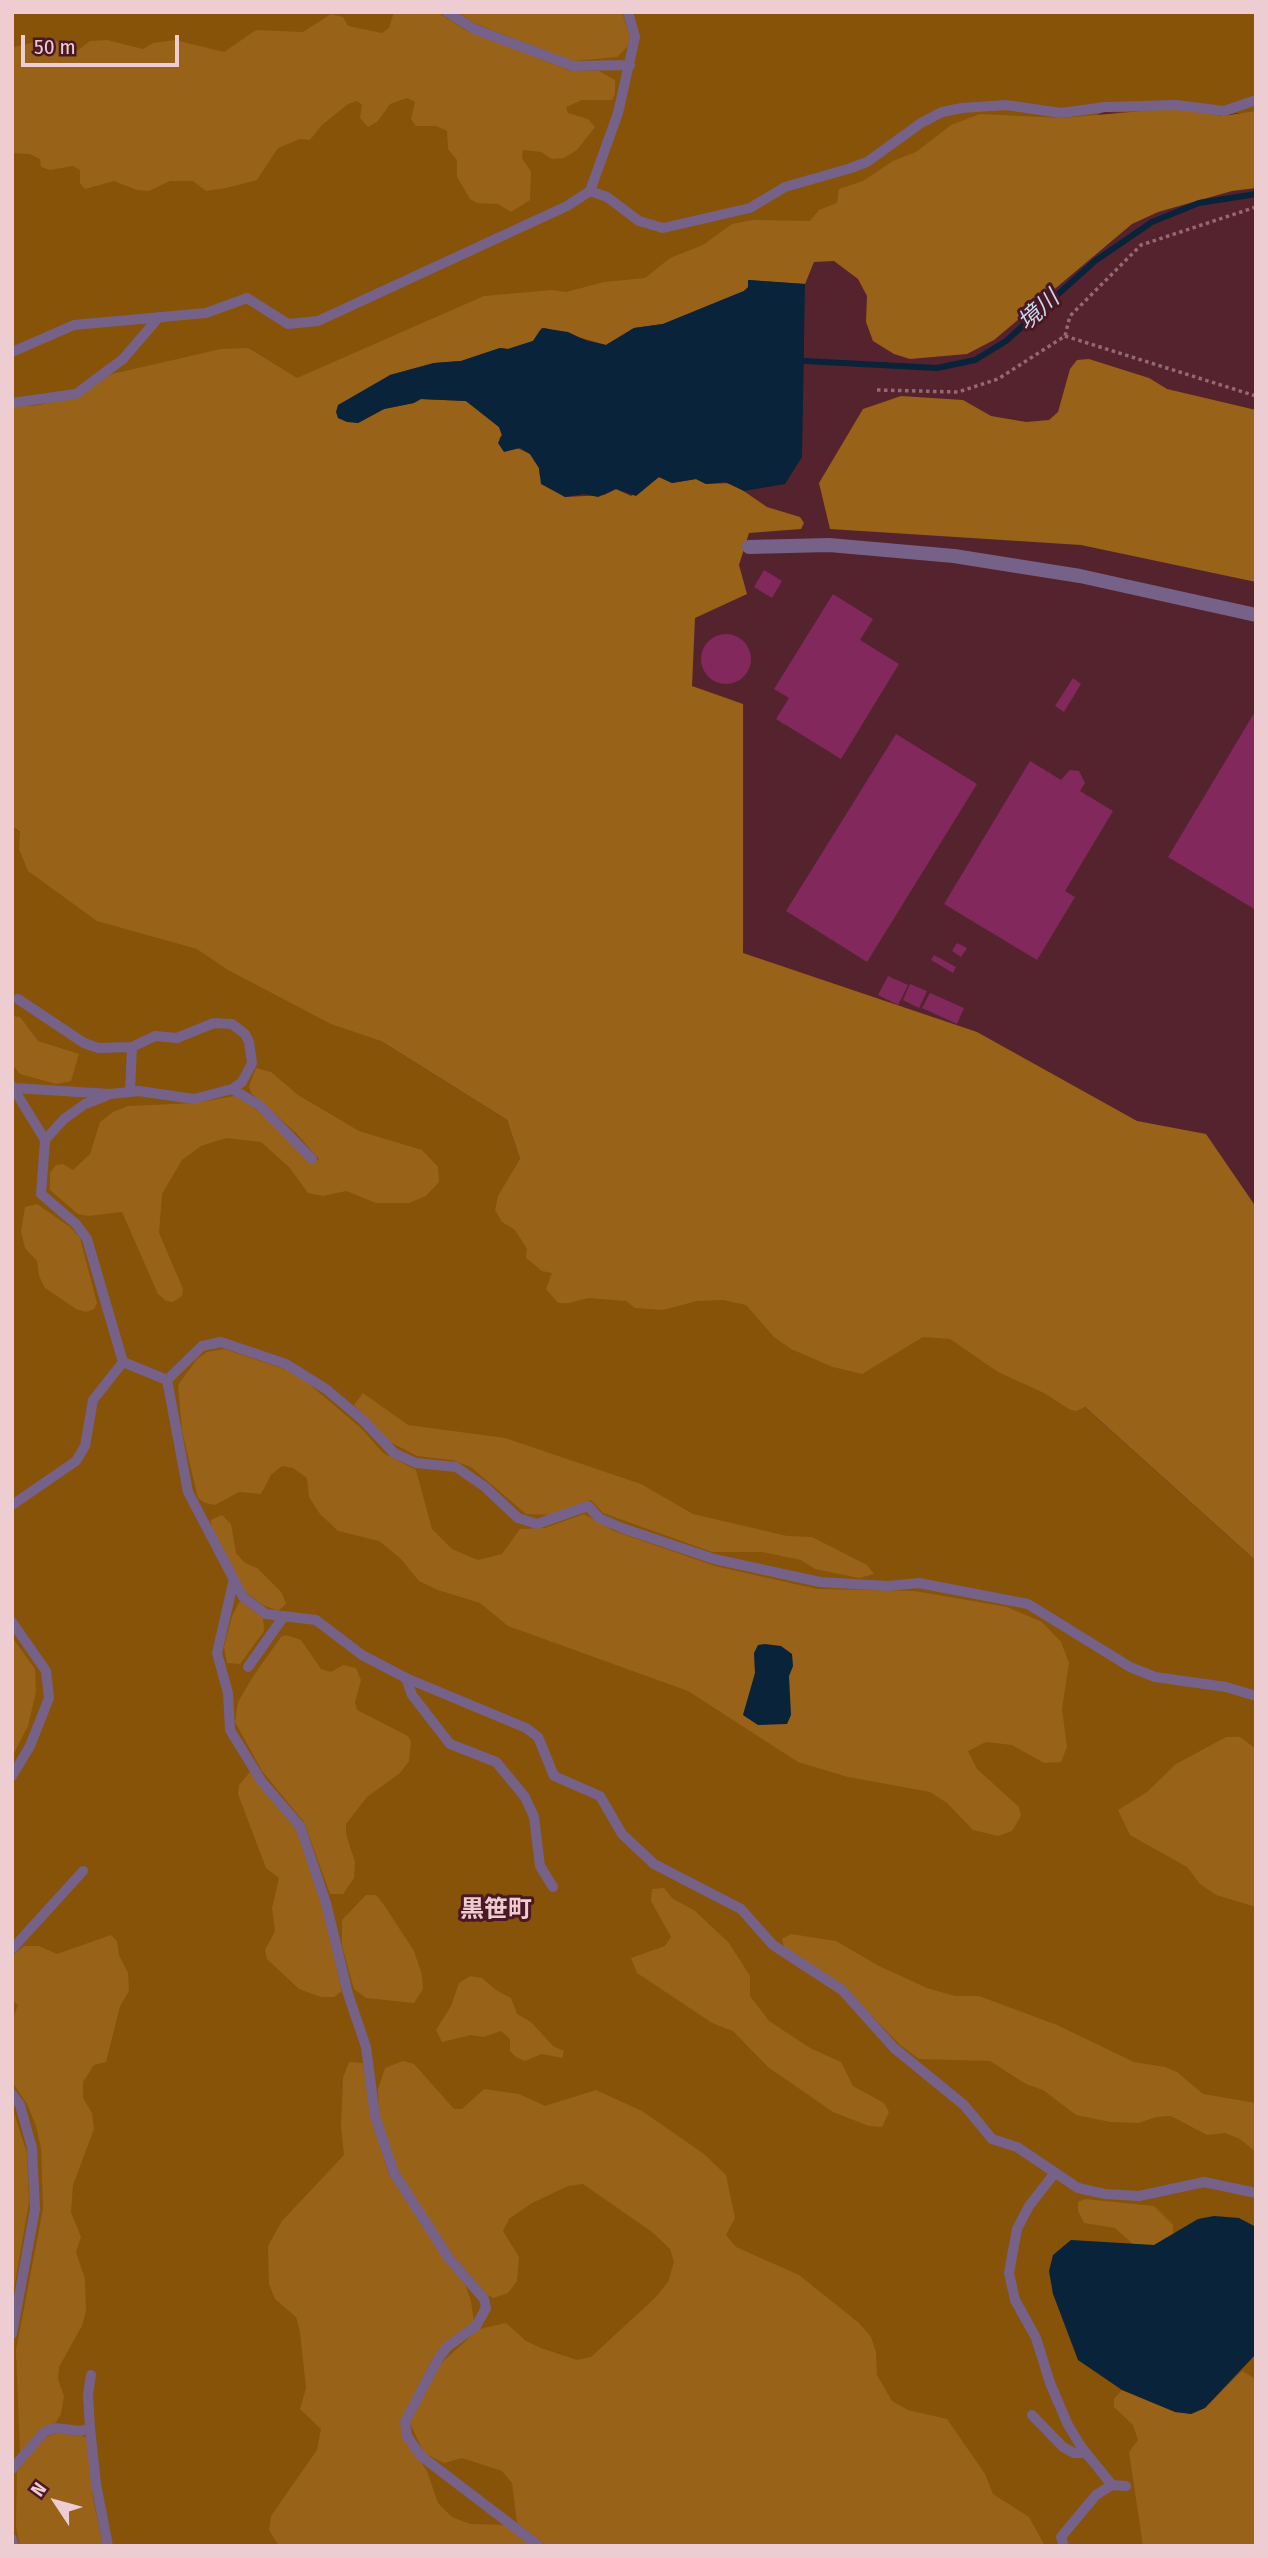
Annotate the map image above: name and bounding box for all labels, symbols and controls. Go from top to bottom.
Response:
scale bar [24,21,182,65]
text: 50 m [34,34,76,60]
water label: 境川 [1013,285,1065,337]
district label: 黒笹町 [460,1896,532,1924]
north arrow [21,2467,91,2537]
text: N [26,2478,51,2501]

